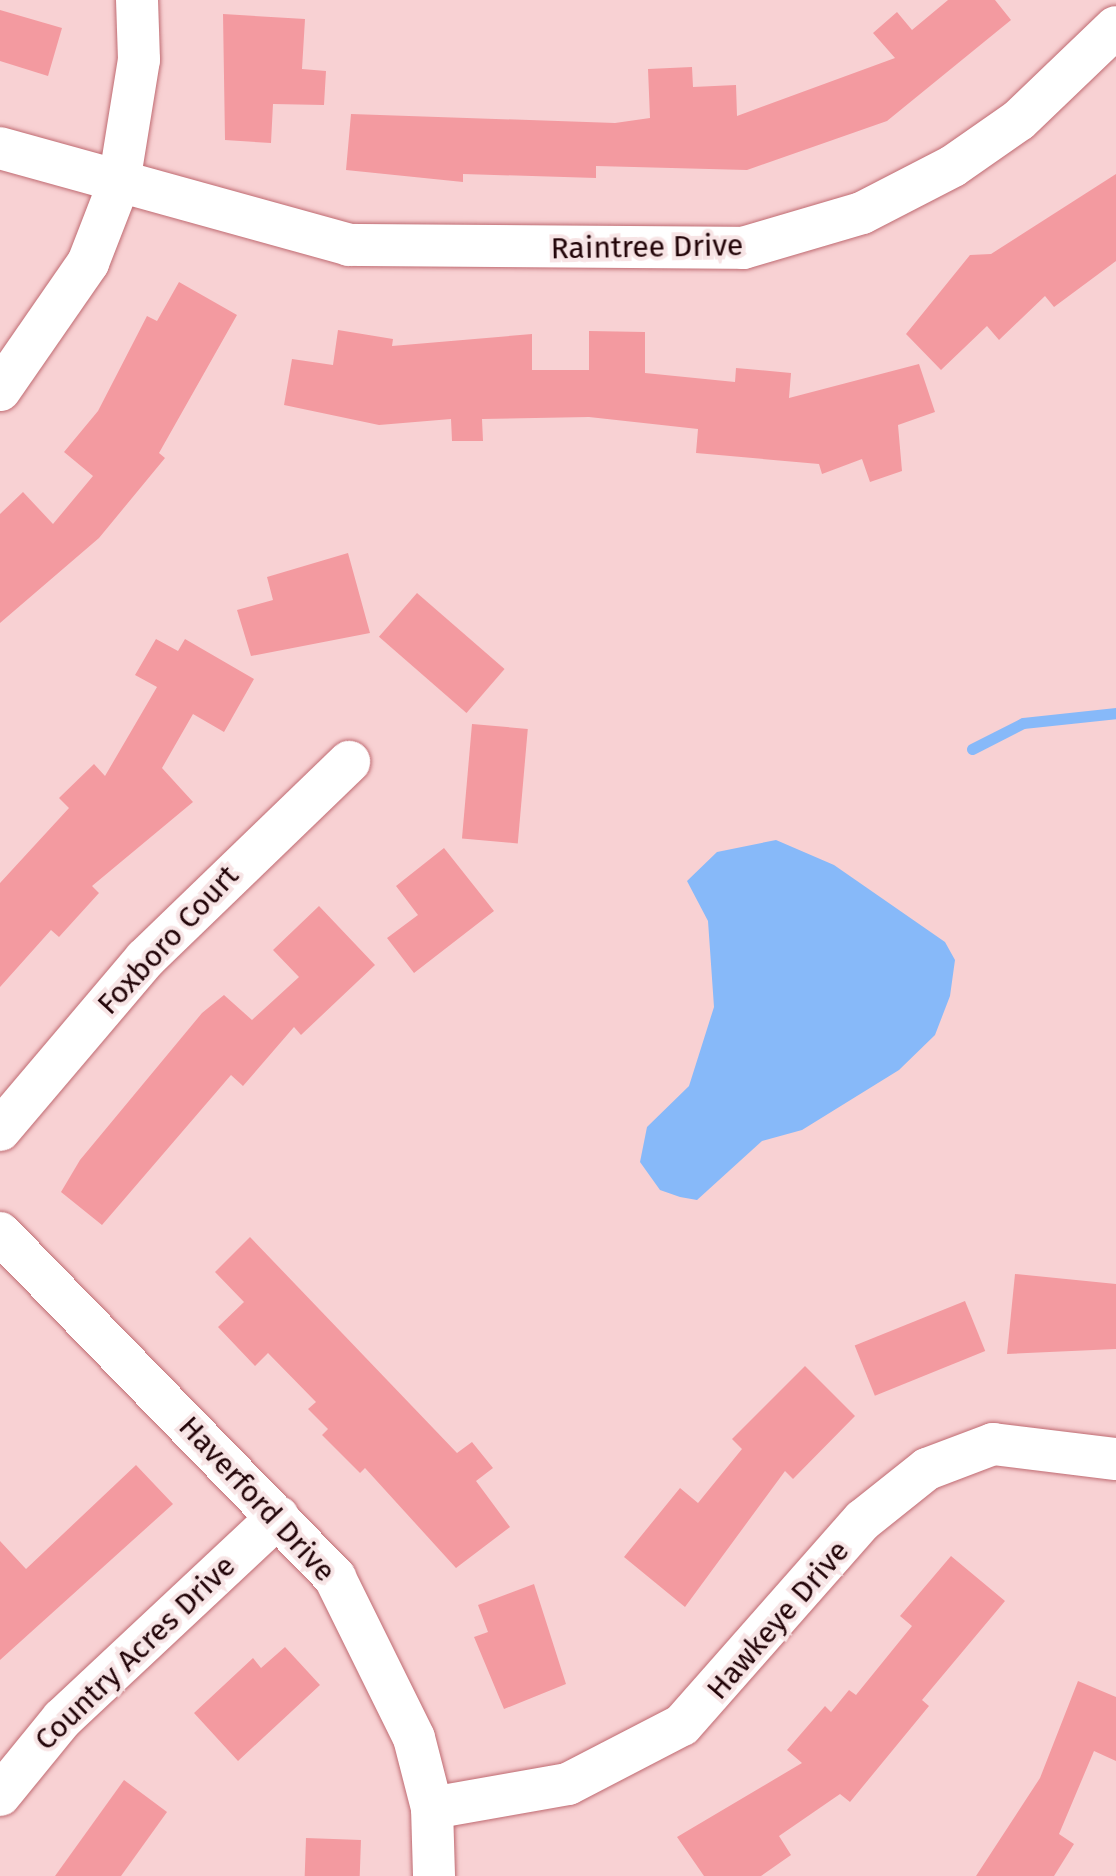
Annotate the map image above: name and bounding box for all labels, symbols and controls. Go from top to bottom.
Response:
street label: Raintree Drive [550,227,744,267]
street label: Foxboro Court [90,858,246,1022]
street label: Haverford Drive [171,1409,343,1589]
street label: Hawkeye Drive [699,1533,857,1707]
street label: Country Acres Drive [27,1548,243,1758]

